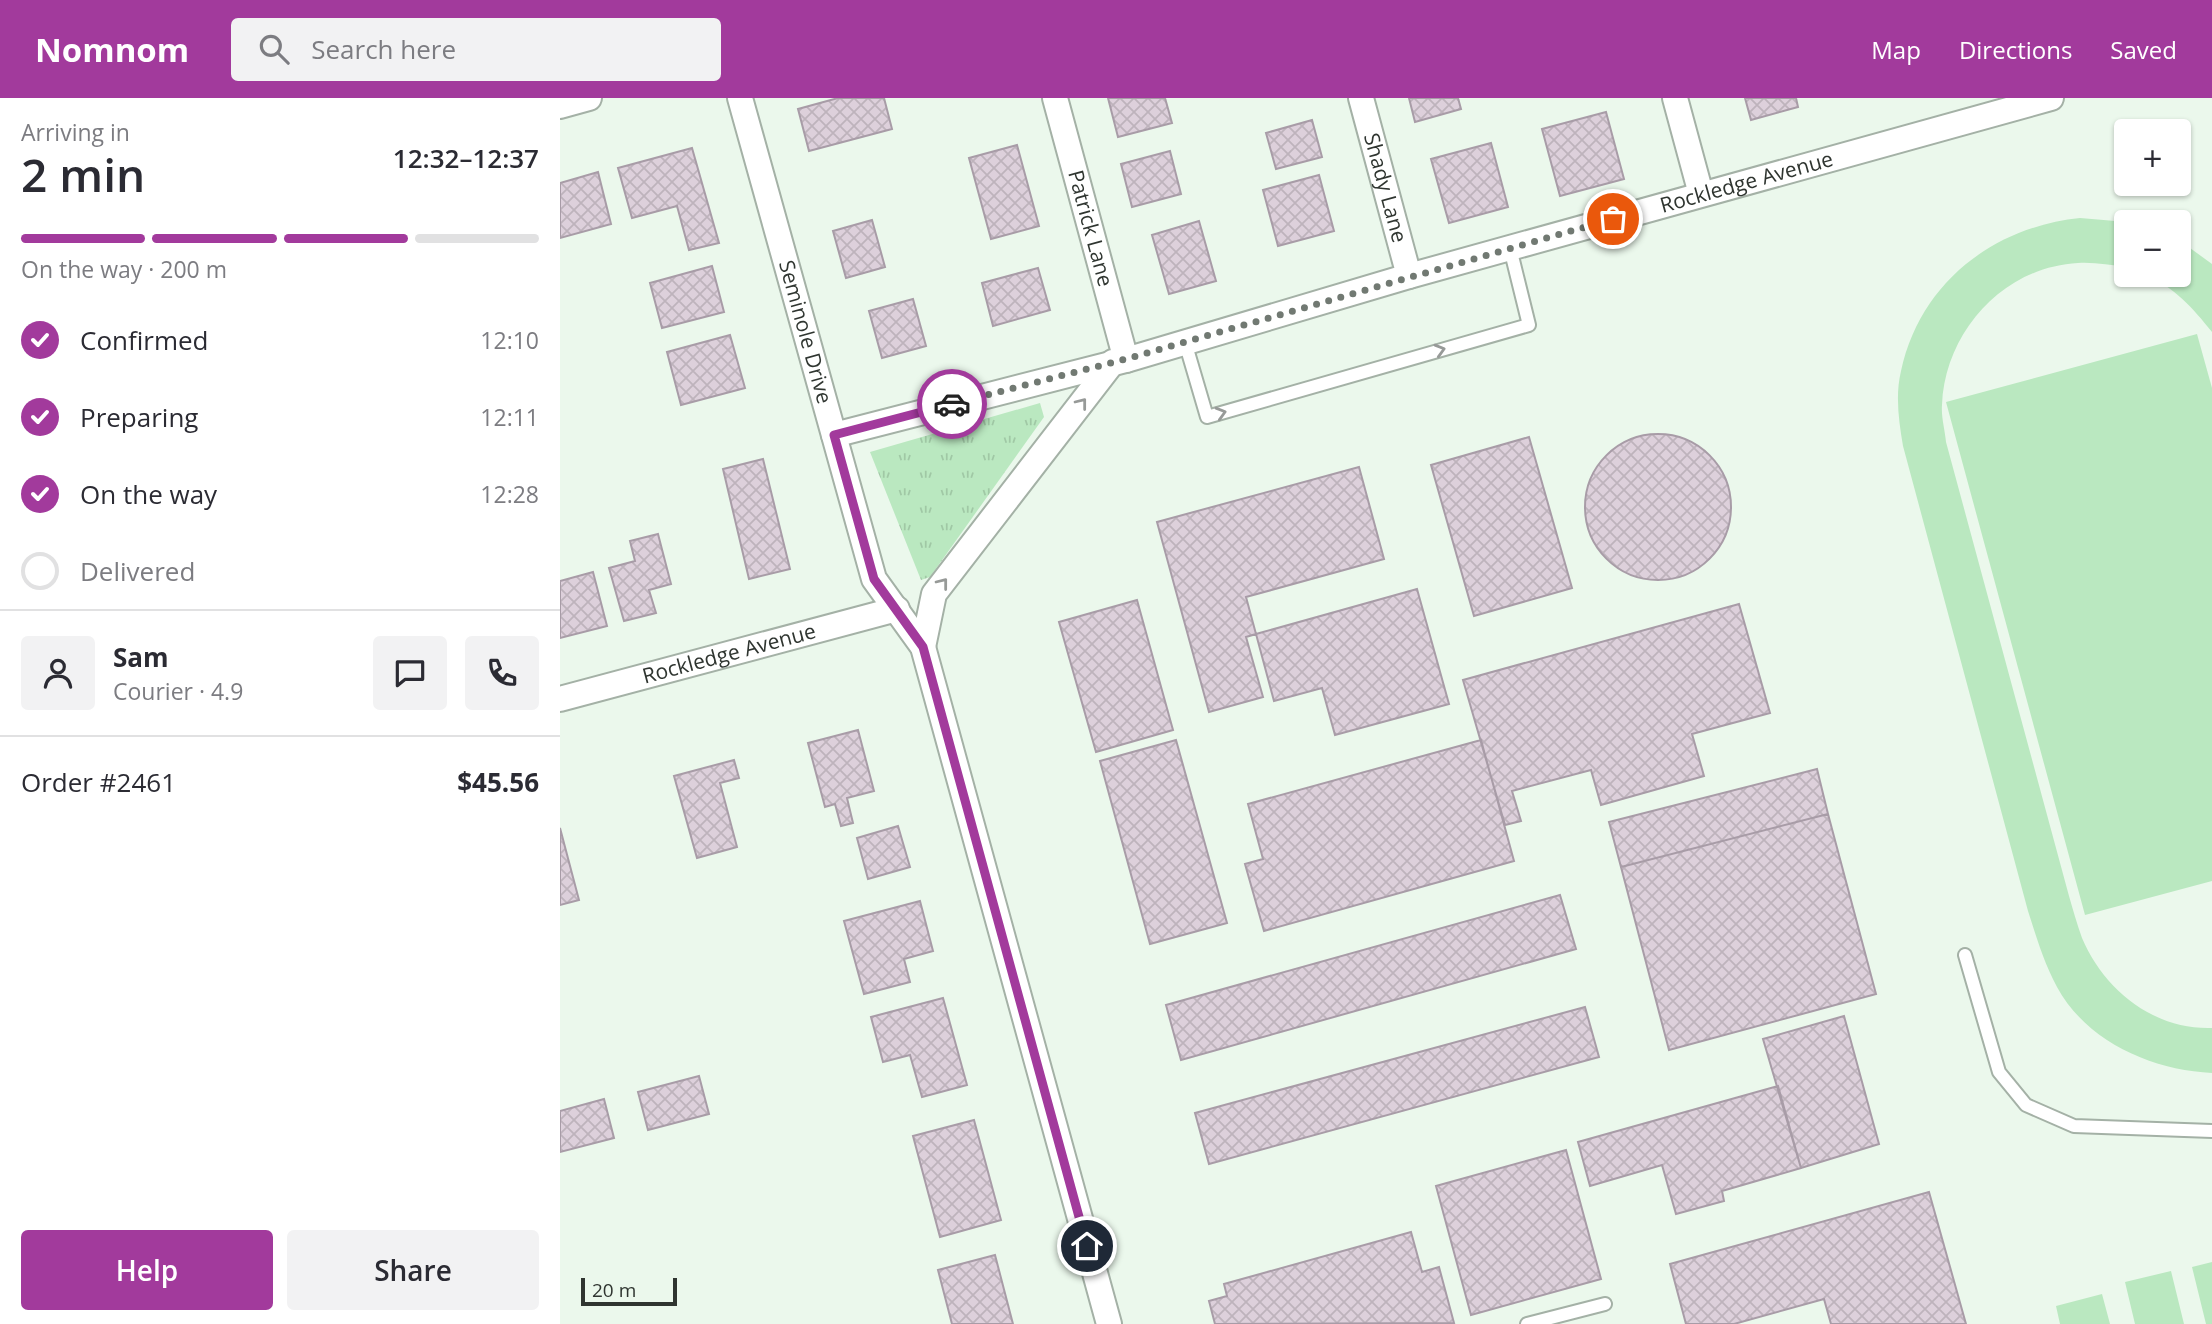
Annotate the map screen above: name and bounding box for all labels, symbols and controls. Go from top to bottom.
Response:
search box [231,18,721,81]
text: Nomnom [35,27,189,72]
icon: search [255,30,293,68]
text: Search here [311,31,456,67]
text: Map [1871,33,1921,66]
text: Directions [1959,33,2072,66]
text: Saved [2110,33,2177,66]
text: Arriving in [21,116,130,148]
map controls [2114,119,2191,287]
button: + [2114,119,2191,196]
street label: Shady Lane [1358,130,1414,245]
text: 12:32–12:37 [393,140,539,176]
text: 2 min [21,143,145,205]
street label: Rockledge Avenue [1657,144,1836,219]
street label: Patrick Lane [1062,167,1120,289]
pin [1583,189,1643,249]
icon: bag [1594,200,1632,238]
button: − [2114,210,2191,287]
text: On the way · 200 m [21,253,227,285]
street label: Seminole Drive [773,257,839,407]
icon: check [21,321,59,359]
text: Confirmed [80,322,208,358]
text: 12:10 [480,324,539,356]
one-way arrow [1434,344,1446,358]
courier [917,369,987,439]
icon: car [933,385,971,423]
icon: check [21,398,59,436]
one-way arrow [1074,398,1087,410]
text: Preparing [80,399,198,435]
text: 12:11 [480,401,539,433]
one-way arrow [1215,406,1227,421]
icon: check [21,475,59,513]
text: On the way [80,476,217,512]
text: 12:28 [480,478,539,510]
text: Delivered [80,553,195,589]
one-way arrow [934,578,947,590]
street label: Rockledge Avenue [639,616,819,689]
button: person [21,636,95,710]
button: chat [373,636,447,710]
button: phone [465,636,539,710]
text: Sam [113,639,169,675]
text: Courier · 4.9 [113,675,243,707]
text: Order #2461 [21,764,176,800]
text: $45.56 [457,764,539,800]
pin [1057,1216,1117,1276]
icon: home [1068,1227,1106,1265]
button: Help [21,1230,273,1310]
button: Share [287,1230,539,1310]
scale bar [581,1275,677,1307]
text: 20 m [592,1277,636,1303]

